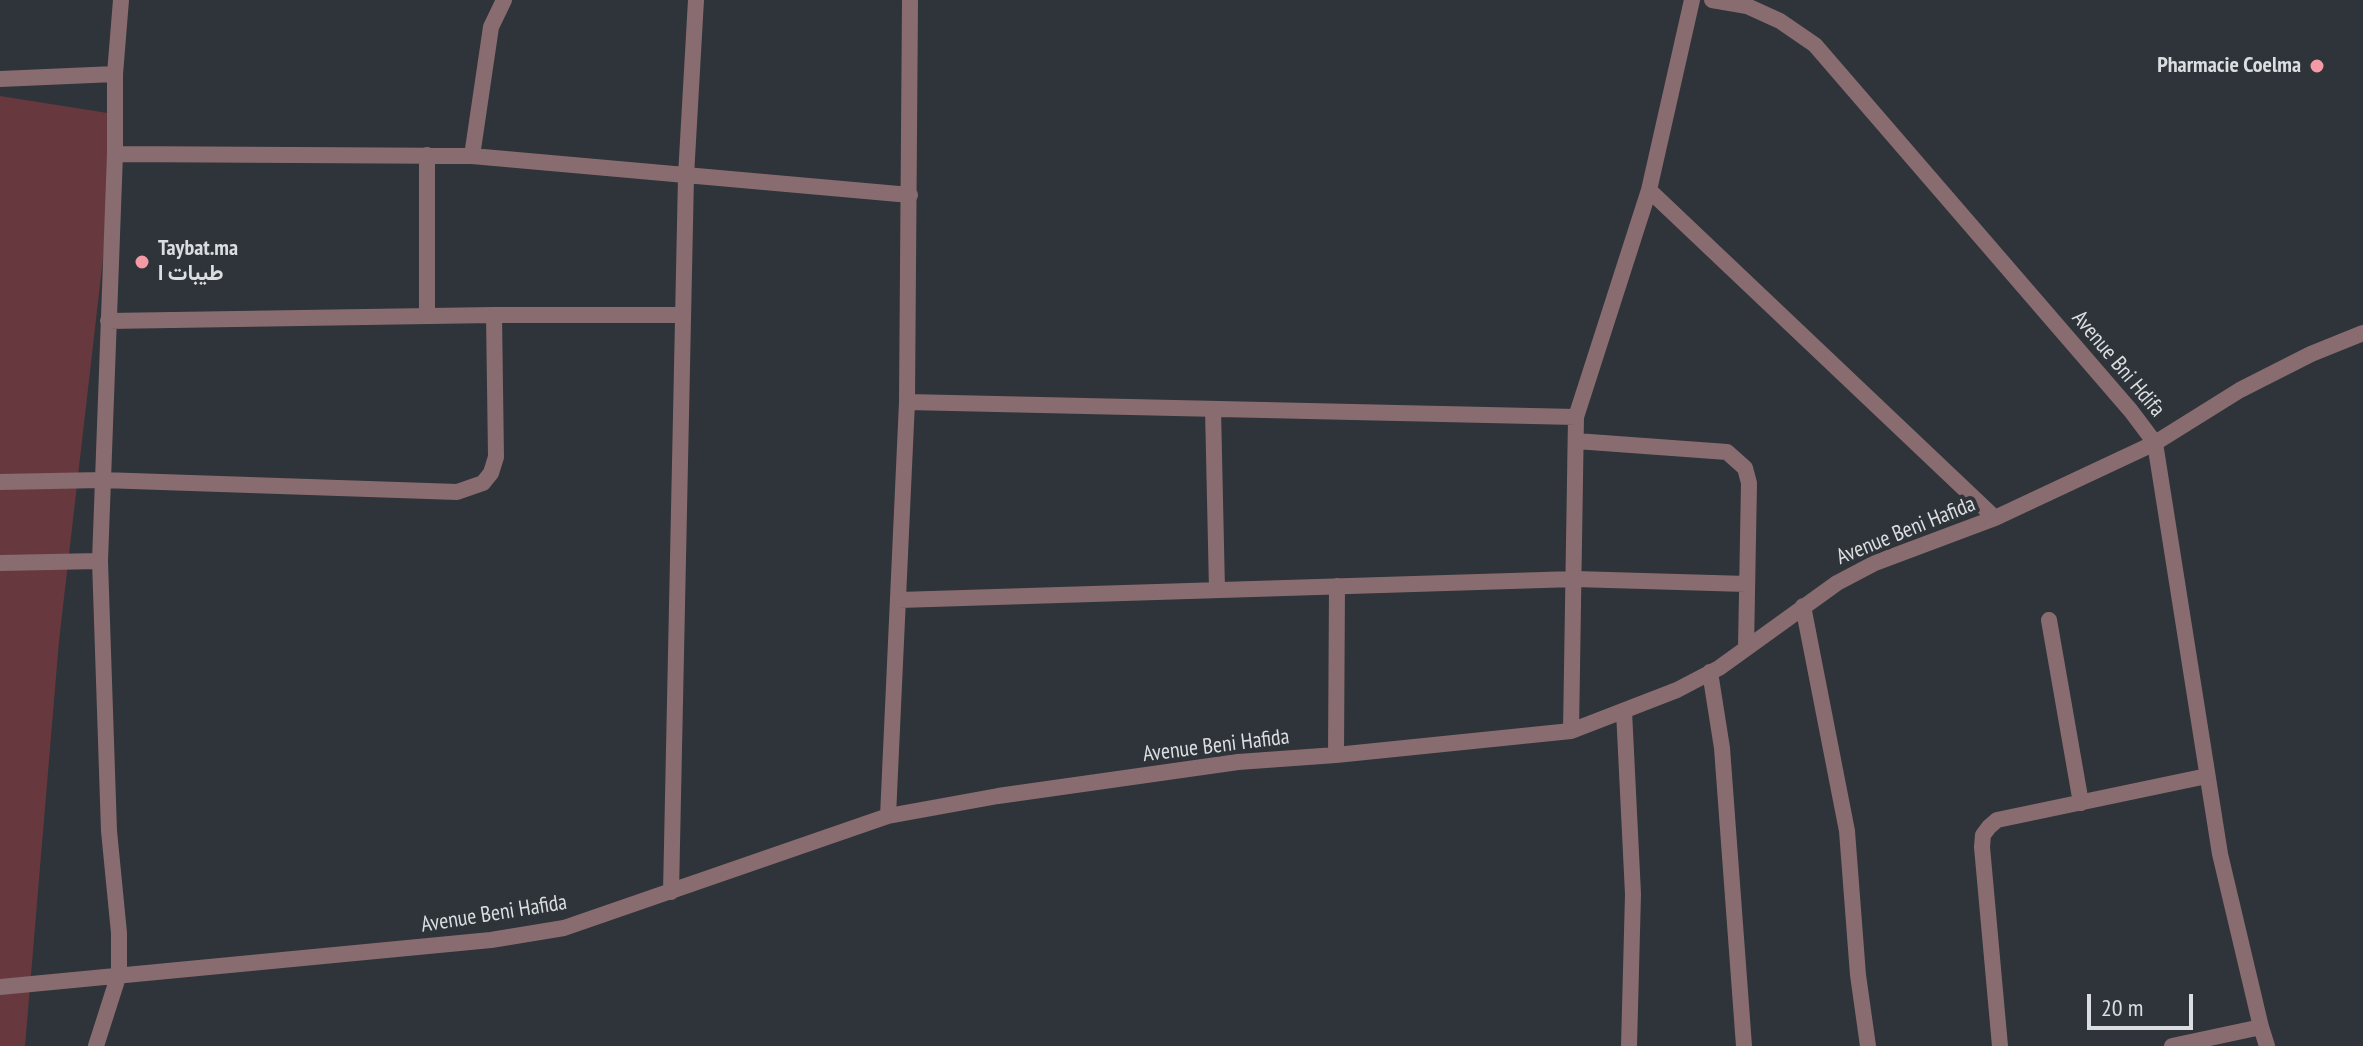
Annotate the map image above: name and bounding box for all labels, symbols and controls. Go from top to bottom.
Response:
place label: Pharmacie Coelma [2157,53,2301,79]
marker: Pharmacie Coelma [2308,57,2326,75]
place label: Taybat.ma I طيبات [158,236,238,288]
marker: Taybat.ma I طيبات [133,253,151,271]
street label: Avenue Bni Hdifa [2066,306,2170,422]
street label: Avenue Beni Hafida [1833,491,1979,571]
street label: Avenue Beni Hafida [1141,724,1291,768]
street label: Avenue Beni Hafida [419,889,569,939]
scale bar [2091,978,2197,1028]
text: 20 m [2101,992,2143,1023]

